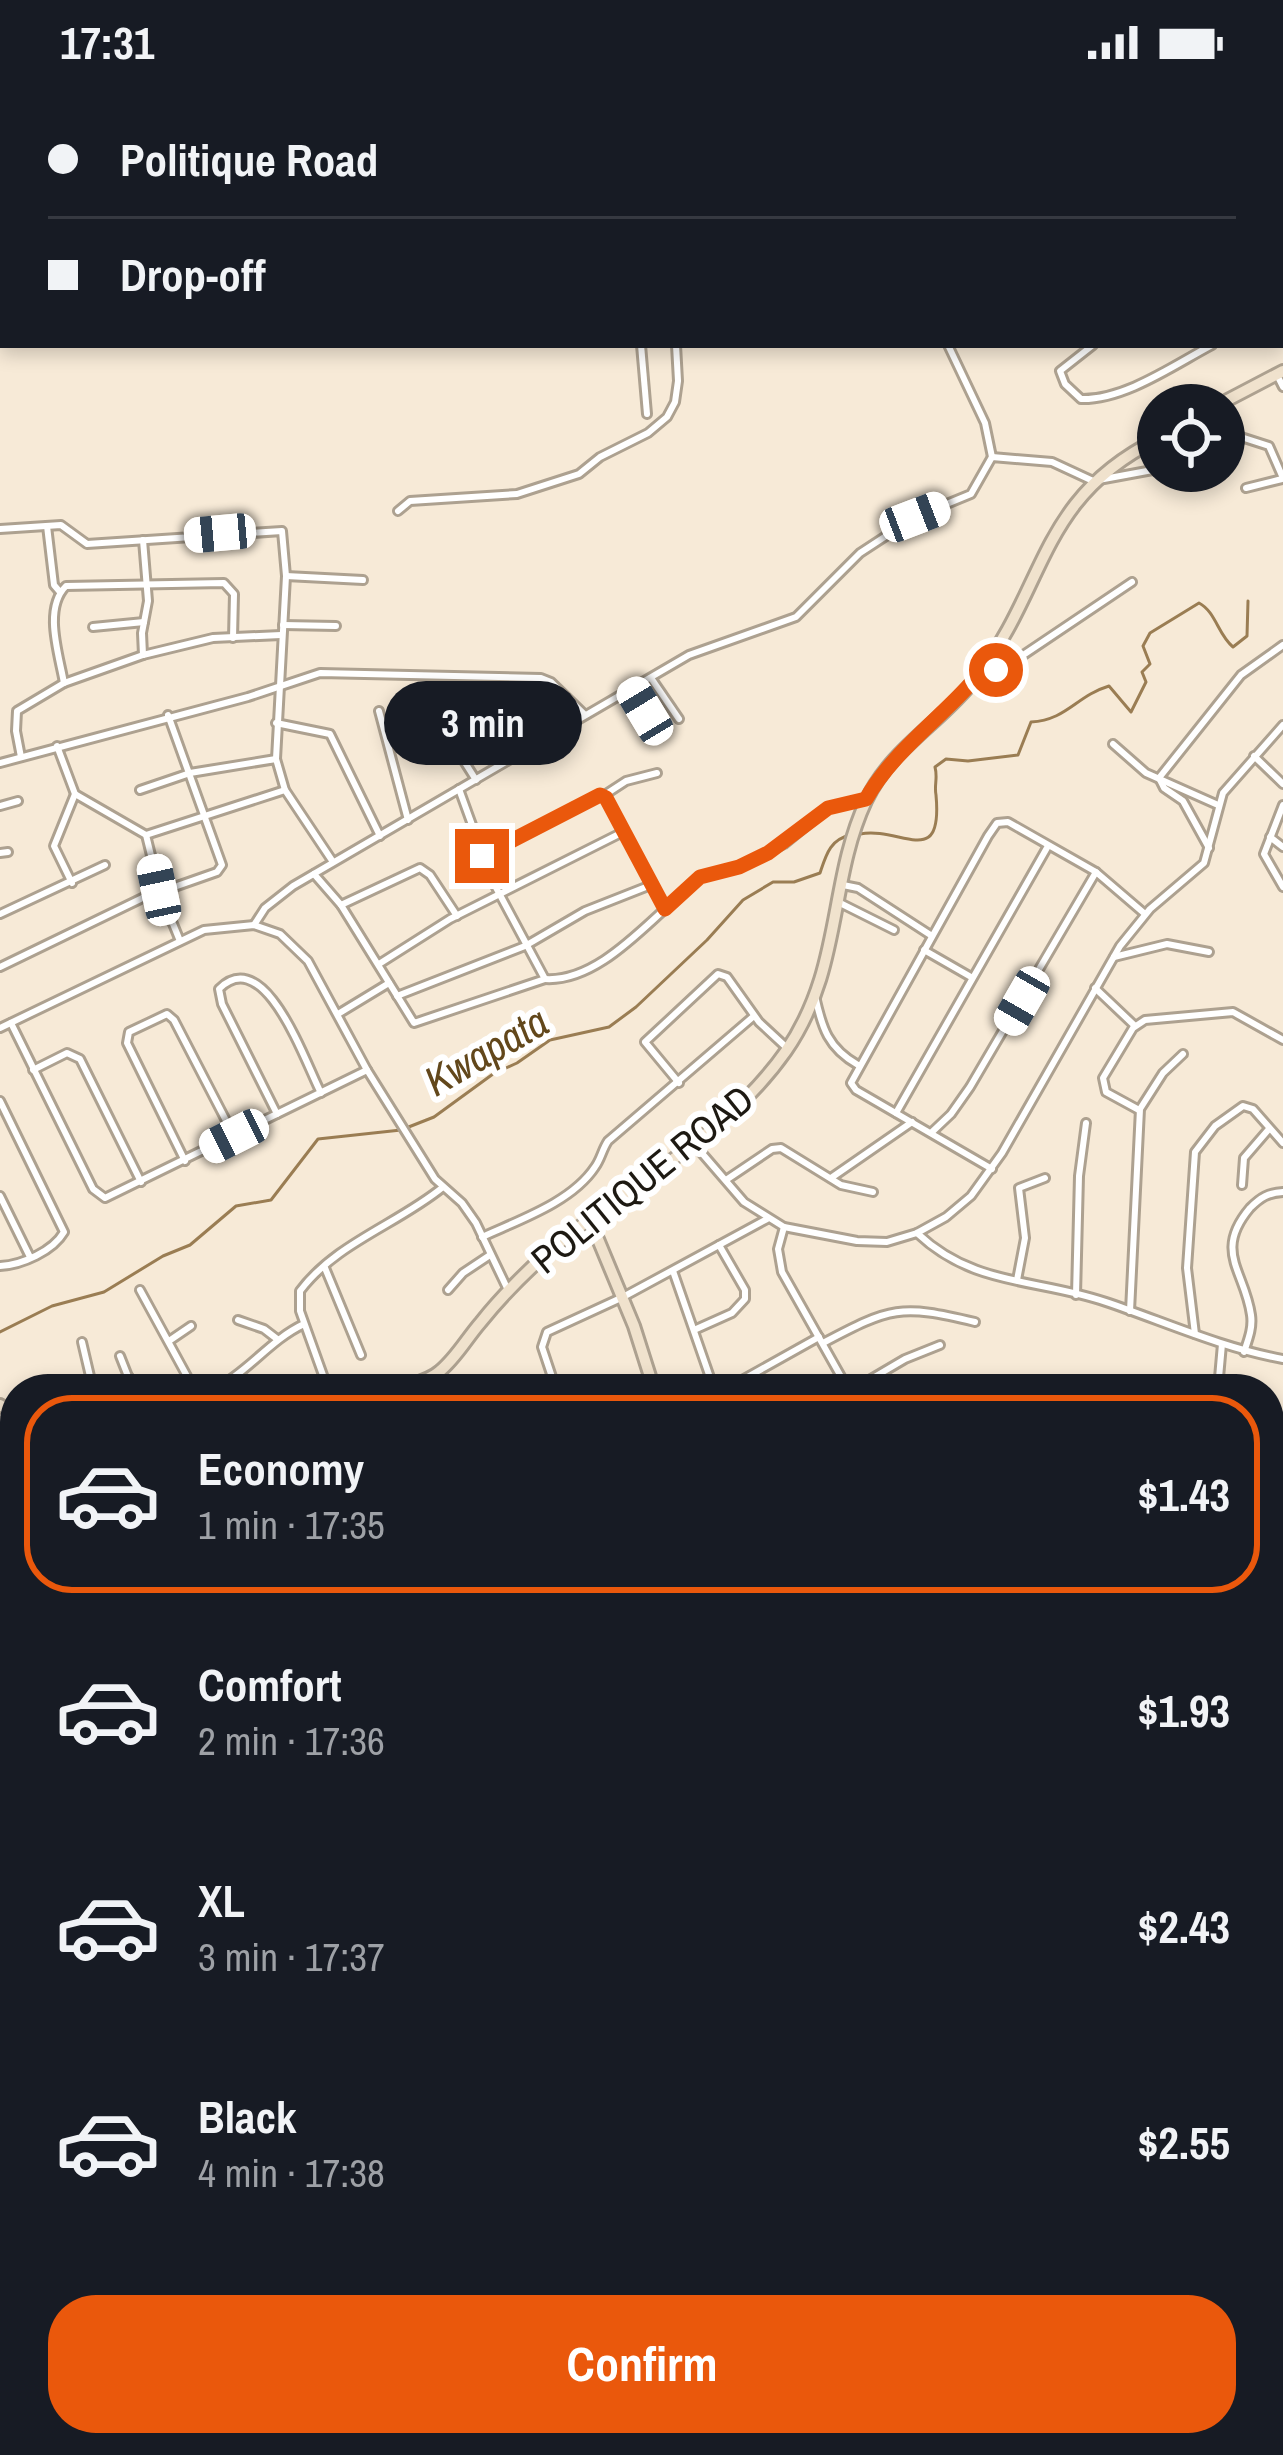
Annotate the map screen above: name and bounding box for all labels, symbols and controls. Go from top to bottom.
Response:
text: 17:31 [60,12,154,73]
text: Politique Road [120,129,378,190]
text: Drop-off [120,244,266,305]
map controls [1137,384,1245,492]
button: locate [1137,384,1245,492]
car [875,487,955,547]
car [183,512,257,554]
route start [969,643,1023,697]
car [611,671,679,751]
callout: 3 min [383,682,581,766]
text: 3 min [441,697,525,749]
route end [455,829,509,883]
car [134,851,184,929]
car [988,961,1056,1041]
water label: Kwapata [414,993,558,1109]
street label: POLITIQUE ROAD [520,1073,764,1285]
car [194,1104,274,1168]
text: Economy [198,1438,364,1499]
icon: car [54,1440,162,1548]
text: $1.43 [1138,1464,1230,1525]
text: 1 min · 17:35 [198,1499,385,1551]
text: Comfort [198,1654,341,1715]
icon: car [54,1656,162,1764]
text: $1.93 [1138,1680,1230,1741]
text: 2 min · 17:36 [198,1715,385,1767]
text: XL [198,1870,245,1931]
icon: car [54,1872,162,1980]
text: $2.43 [1138,1896,1230,1957]
text: 3 min · 17:37 [198,1931,385,1983]
text: Black [198,2086,296,2147]
icon: car [54,2088,162,2196]
text: $2.55 [1138,2112,1230,2173]
text: 4 min · 17:38 [198,2147,385,2199]
button: Confirm [48,2295,1236,2433]

